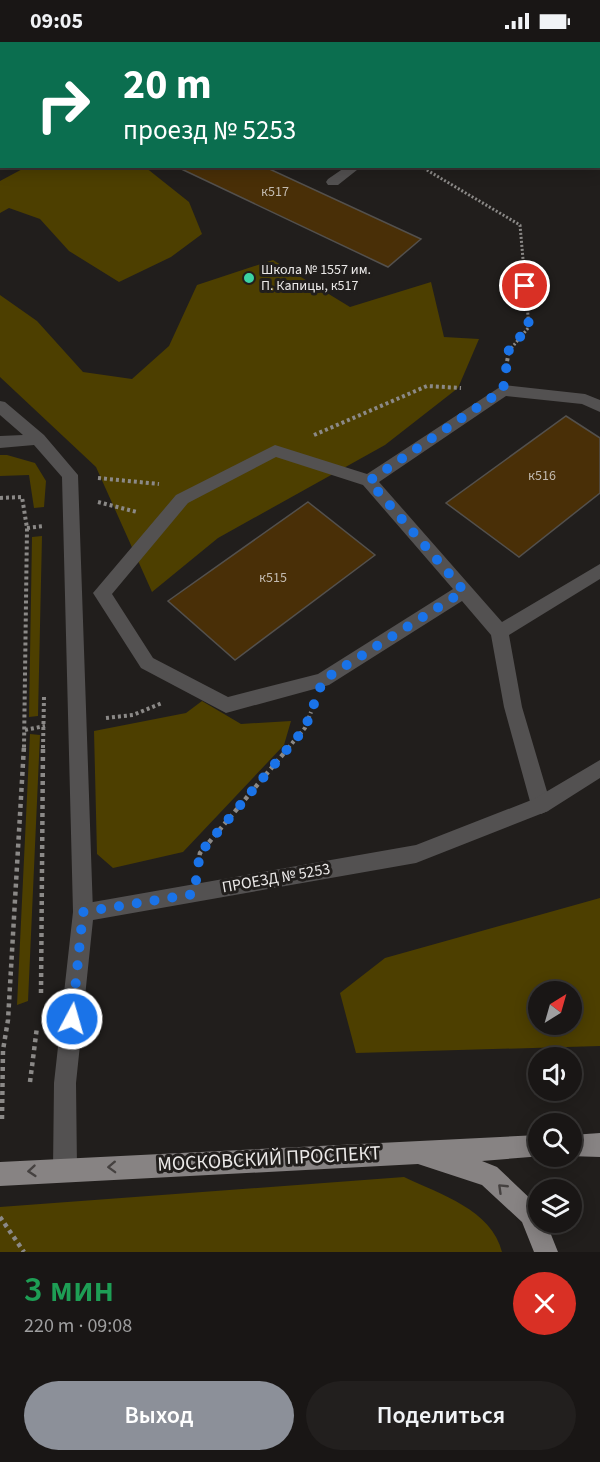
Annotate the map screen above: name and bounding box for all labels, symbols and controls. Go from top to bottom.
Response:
text: 09:05 [30,5,83,37]
text: 20 m [123,55,212,115]
icon: right [24,66,102,144]
text: проезд № 5253 [123,111,296,150]
house number: к517 [261,182,289,202]
place label: Школа № 1557 им. П. Капицы, к517 [261,260,371,296]
pin [499,260,550,311]
icon: arrive [508,269,541,302]
marker: Школа № 1557 им. П. Капицы, к517 [242,271,256,285]
house number: к516 [528,466,556,486]
house number: к515 [259,568,287,588]
street label: ПРОЕЗД № 5253 [220,858,332,898]
north arrow [528,981,582,1035]
map controls [528,981,582,1233]
position arrow [40,987,104,1051]
button: sound [528,1047,582,1101]
button: search [528,1113,582,1167]
street label: МОСКОВСКИЙ ПРОСПЕКТ [157,1139,382,1179]
one-way arrow [107,1160,116,1173]
one-way arrow [28,1165,37,1178]
button: layers [528,1179,582,1233]
one-way arrow [499,1184,510,1195]
text: 3 мин [24,1264,114,1315]
button: close [513,1272,576,1335]
text: 220 m · 09:08 [24,1312,132,1340]
button: Выход [24,1381,294,1450]
button: Поделиться [306,1381,576,1450]

